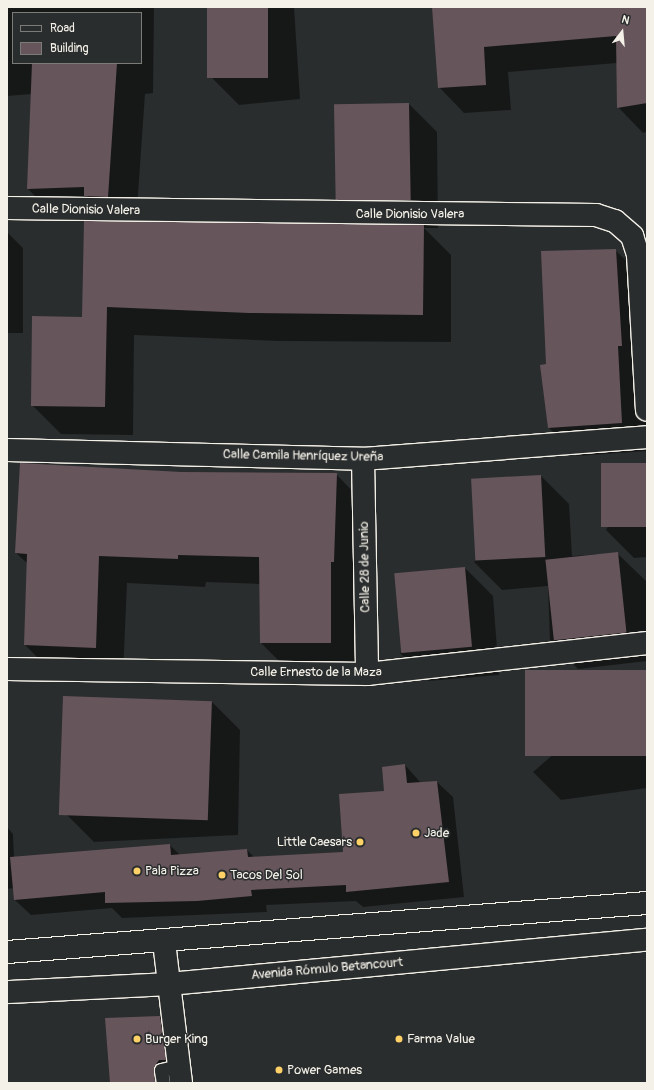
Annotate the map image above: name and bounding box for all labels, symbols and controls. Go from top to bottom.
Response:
legend [12,12,142,64]
north arrow [602,12,642,52]
text: N [620,13,631,27]
text: Road [50,21,75,36]
text: Building [50,41,89,56]
street label: Calle Dionisio Valera [32,201,140,219]
street label: Calle Dionisio Valera [356,206,464,222]
street label: Calle Camila Henríquez Ureña [223,447,383,465]
street label: Calle 28 de Junio [356,521,374,613]
street label: Calle Ernesto de la Maza [250,664,382,680]
place label: Jade [424,825,449,841]
marker: Jade [411,828,421,838]
place label: Little Caesars [277,834,352,850]
marker: Little Caesars [355,837,365,847]
place label: Pala Pizza [145,863,199,879]
marker: Pala Pizza [132,866,142,876]
place label: Tacos Del Sol [230,867,303,883]
marker: Tacos Del Sol [217,870,227,880]
street label: Avenida Rómulo Betancourt [251,955,403,983]
place label: Burger King [145,1031,208,1047]
place label: Farma Value [407,1031,475,1047]
marker: Burger King [132,1034,142,1044]
marker: Farma Value [394,1034,404,1044]
place label: Power Games [287,1062,362,1078]
marker: Power Games [274,1065,284,1075]

